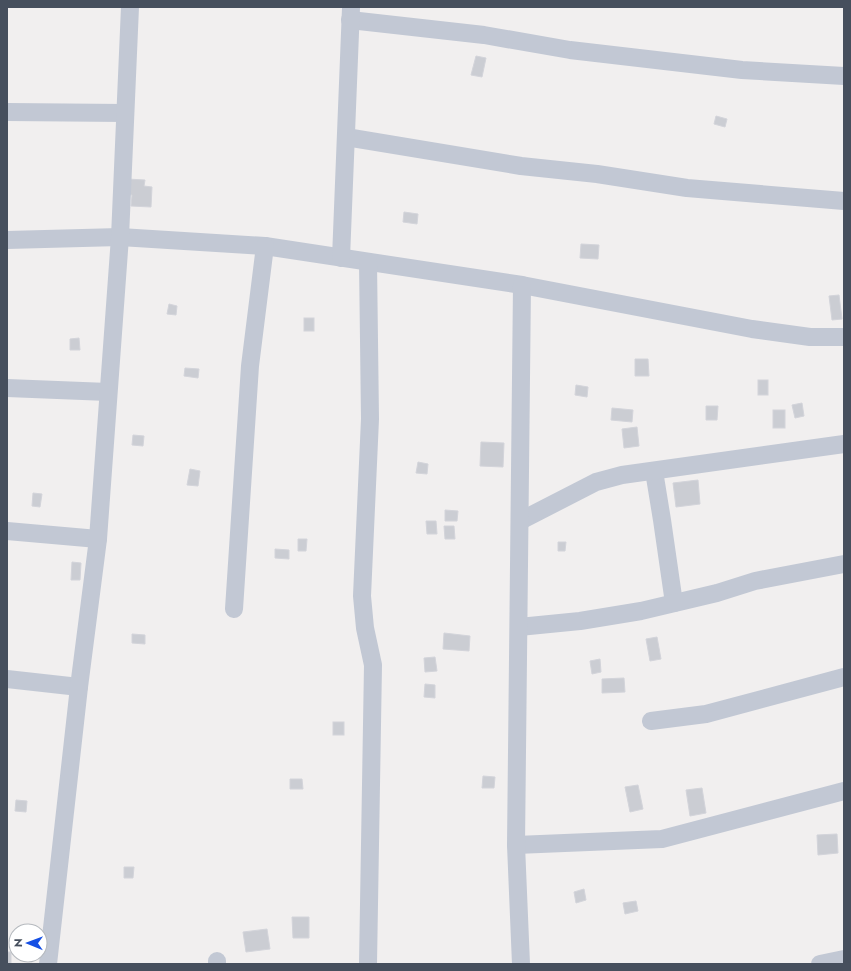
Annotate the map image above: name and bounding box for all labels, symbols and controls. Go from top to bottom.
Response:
north arrow [8,923,48,963]
text: N [10,938,26,947]

